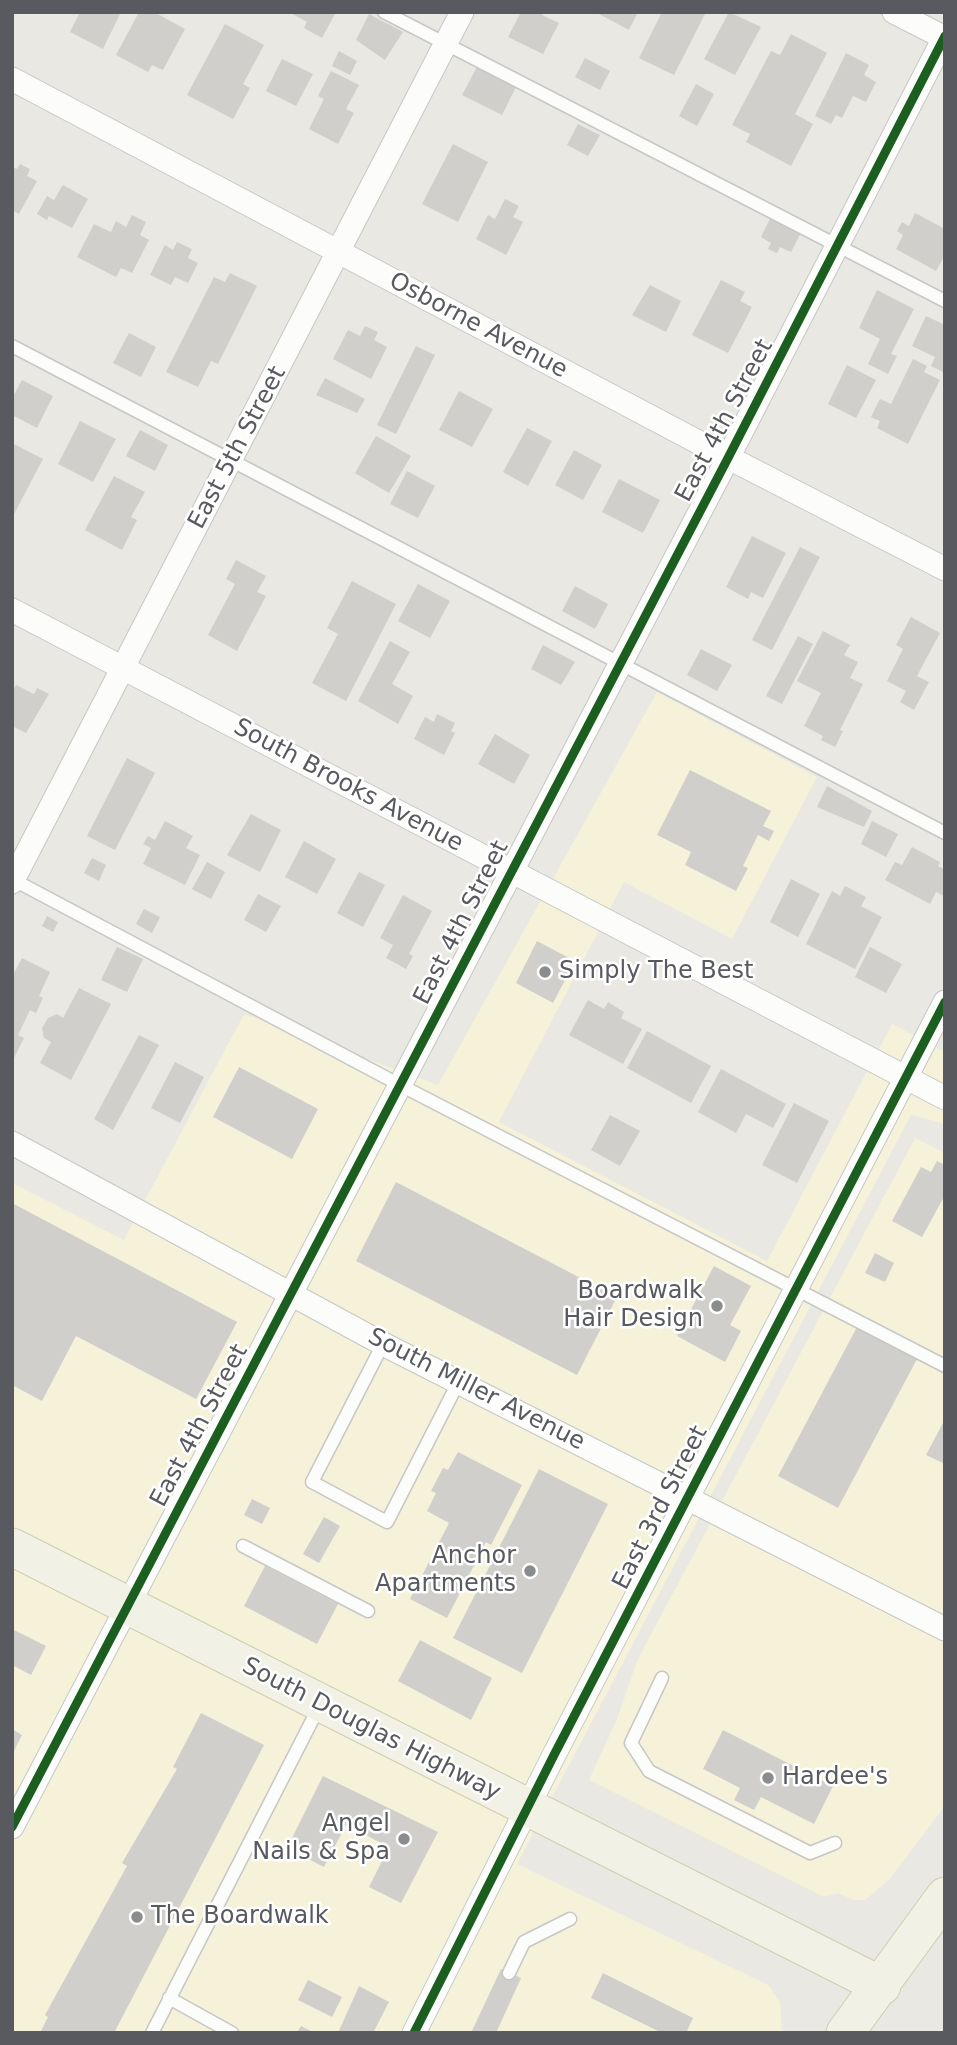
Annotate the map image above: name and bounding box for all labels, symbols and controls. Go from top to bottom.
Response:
street label: Osborne Avenue [384,267,572,385]
street label: East 4th Street [670,335,780,507]
street label: East 5th Street [183,362,293,534]
street label: South Brooks Avenue [228,713,468,859]
street label: East 4th Street [408,836,516,1010]
place label: Simply The Best [559,958,753,986]
marker: Simply The Best [537,964,553,980]
place label: Boardwalk Hair Design [563,1278,703,1334]
marker: Boardwalk Hair Design [709,1298,725,1314]
street label: South Miller Avenue [363,1323,589,1457]
street label: East 4th Street [145,1340,255,1512]
street label: East 3rd Street [607,1421,715,1595]
place label: Anchor Apartments [375,1543,516,1599]
marker: Anchor Apartments [522,1563,538,1579]
street label: South Douglas Highway [237,1652,505,1808]
place label: Hardee's [782,1764,888,1792]
marker: Hardee's [760,1770,776,1786]
place label: Angel Nails & Spa [252,1811,390,1867]
marker: Angel Nails & Spa [396,1831,412,1847]
place label: The Boardwalk [151,1903,329,1931]
marker: The Boardwalk [129,1909,145,1925]

